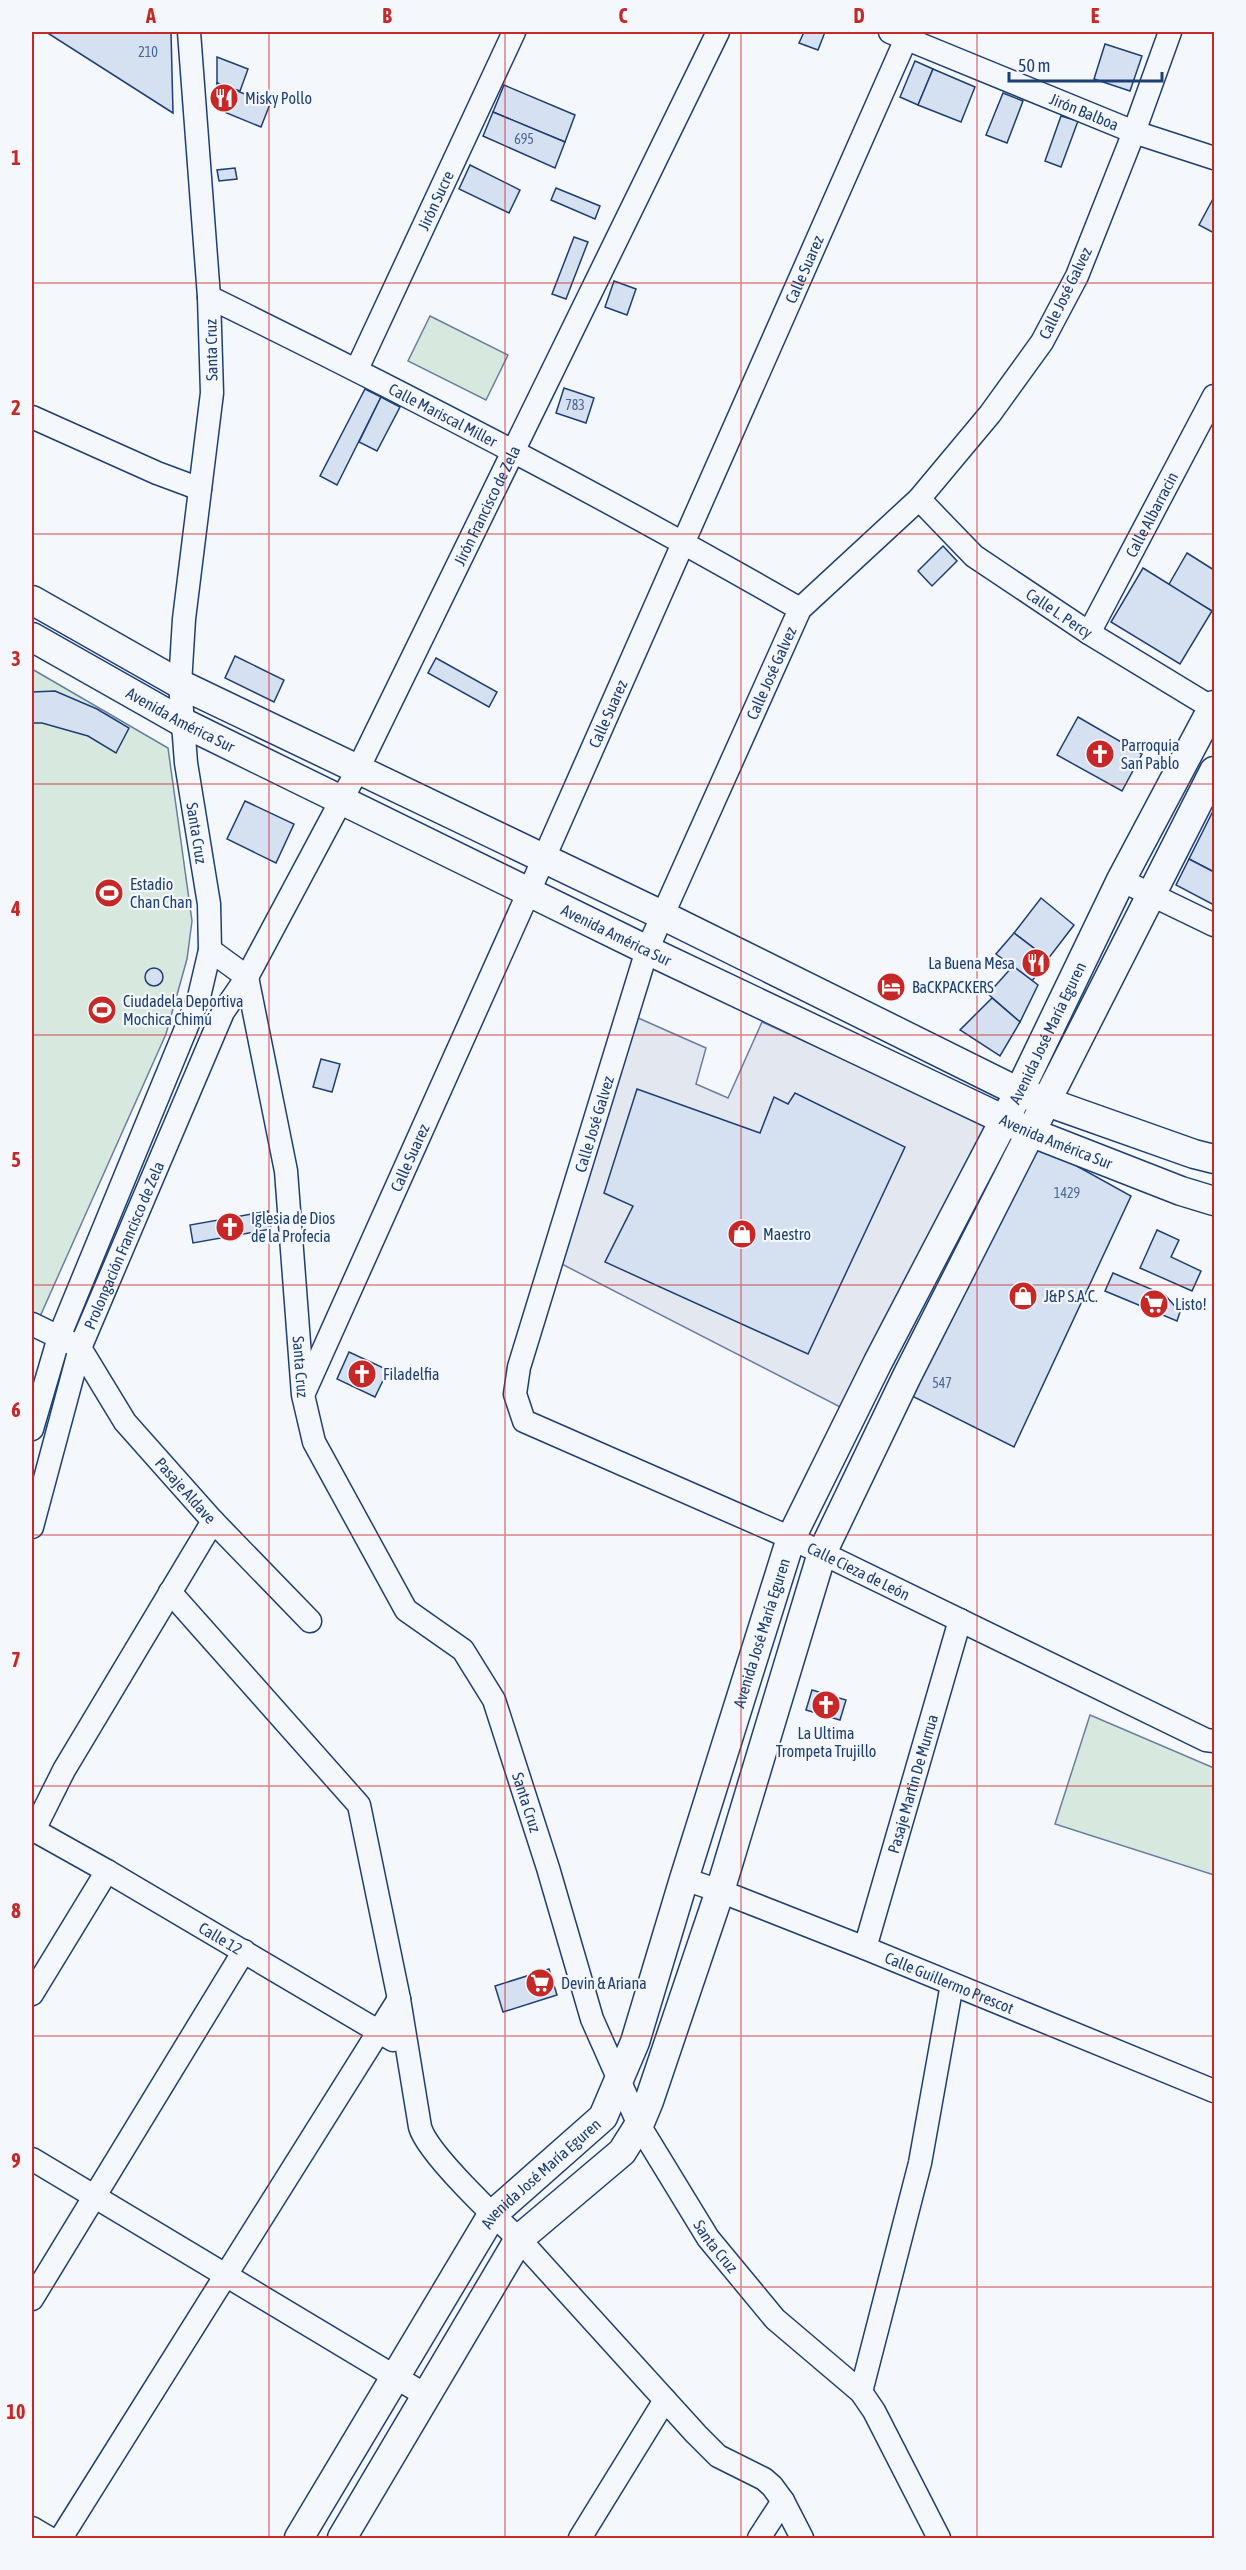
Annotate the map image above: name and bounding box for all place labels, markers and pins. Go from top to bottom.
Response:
restaurant icon: Misky Pollo [208,82,240,114]
place label: Misky Pollo [245,89,312,108]
place label: Parroquia San Pablo [1121,736,1179,772]
church icon: Parroquia San Pablo [1084,738,1116,770]
place label: Estadio Chan Chan [130,875,193,911]
sports icon: Estadio Chan Chan [93,877,125,909]
restaurant icon: La Buena Mesa [1020,947,1052,979]
place label: La Buena Mesa [928,954,1015,972]
hotel icon: BaCKPACKERS [875,971,907,1003]
place label: BaCKPACKERS [912,978,994,996]
place label: Ciudadela Deportiva Mochica Chimú [123,992,243,1028]
sports icon: Ciudadela Deportiva Mochica Chimú [86,994,118,1026]
place label: Iglesia de Dios de la Profecia [251,1209,335,1245]
church icon: Iglesia de Dios de la Profecia [214,1211,246,1243]
shop icon: Maestro [726,1218,758,1250]
place label: Maestro [763,1225,811,1243]
shop icon: J&P S.A.C. [1007,1280,1039,1312]
place label: J&P S.A.C. [1044,1287,1098,1305]
supermarket icon: Listo! [1138,1288,1170,1320]
place label: Listo! [1175,1295,1207,1313]
church icon: Filadelfia [346,1358,378,1390]
place label: Filadelfia [383,1365,439,1383]
church icon: La Ultima Trompeta Trujillo [810,1689,842,1721]
place label: La Ultima Trompeta Trujillo [776,1724,876,1761]
supermarket icon: Devin & Ariana [524,1967,556,1999]
place label: Devin & Ariana [561,1974,647,1992]

